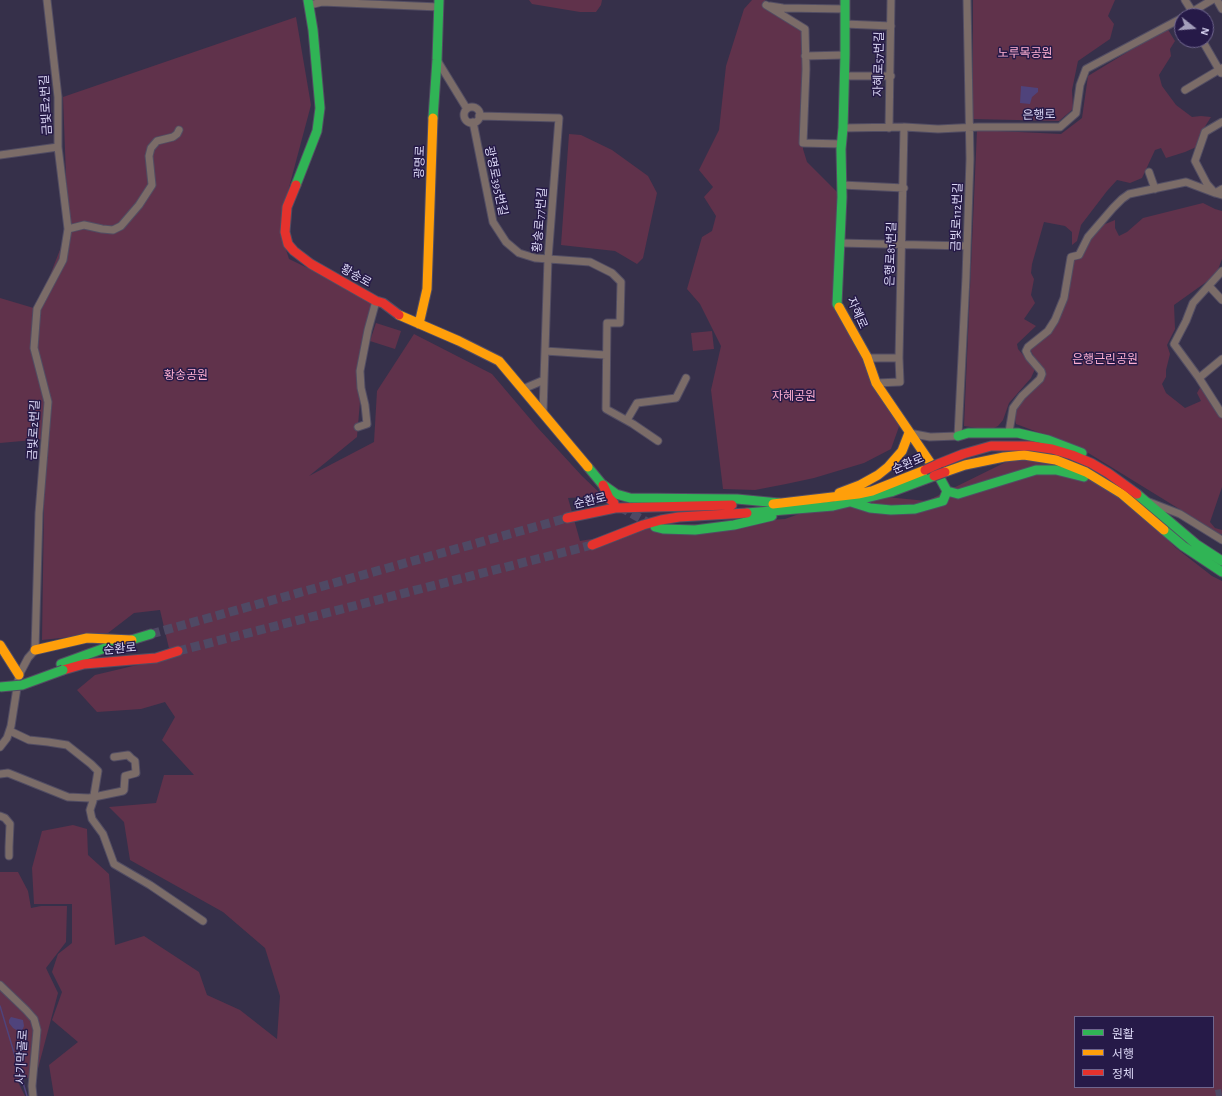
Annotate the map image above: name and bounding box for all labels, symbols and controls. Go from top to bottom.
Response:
north arrow [1174,8,1214,48]
text: N [1199,26,1211,37]
street label: 자혜로57번길 [871,31,887,97]
park label: 노루목공원 [997,46,1053,60]
street label: 금빛로2번길 [37,74,55,136]
street label: 은행로 [1022,108,1056,122]
street label: 광명로 [412,145,428,179]
street label: 광명로395번길 [482,145,510,217]
street label: 금빛로112번길 [949,182,965,252]
street label: 황송로77번길 [530,187,550,253]
street label: 은행로81번길 [883,221,899,287]
street label: 황송로 [338,262,374,290]
street label: 자혜로 [844,295,870,331]
park label: 은행근린공원 [1072,352,1138,366]
park label: 황송공원 [164,368,208,382]
park label: 자혜공원 [772,389,816,403]
street label: 금빛로2번길 [25,399,43,461]
street label: 순환로 [890,451,926,477]
street label: 순환로 [572,490,608,512]
street label: 순환로 [103,640,137,658]
legend [1074,1016,1214,1088]
text: 원활 [1112,1028,1134,1040]
street label: 사기막골로 [13,1029,31,1085]
text: 서행 [1112,1048,1134,1060]
text: 정체 [1112,1068,1134,1080]

